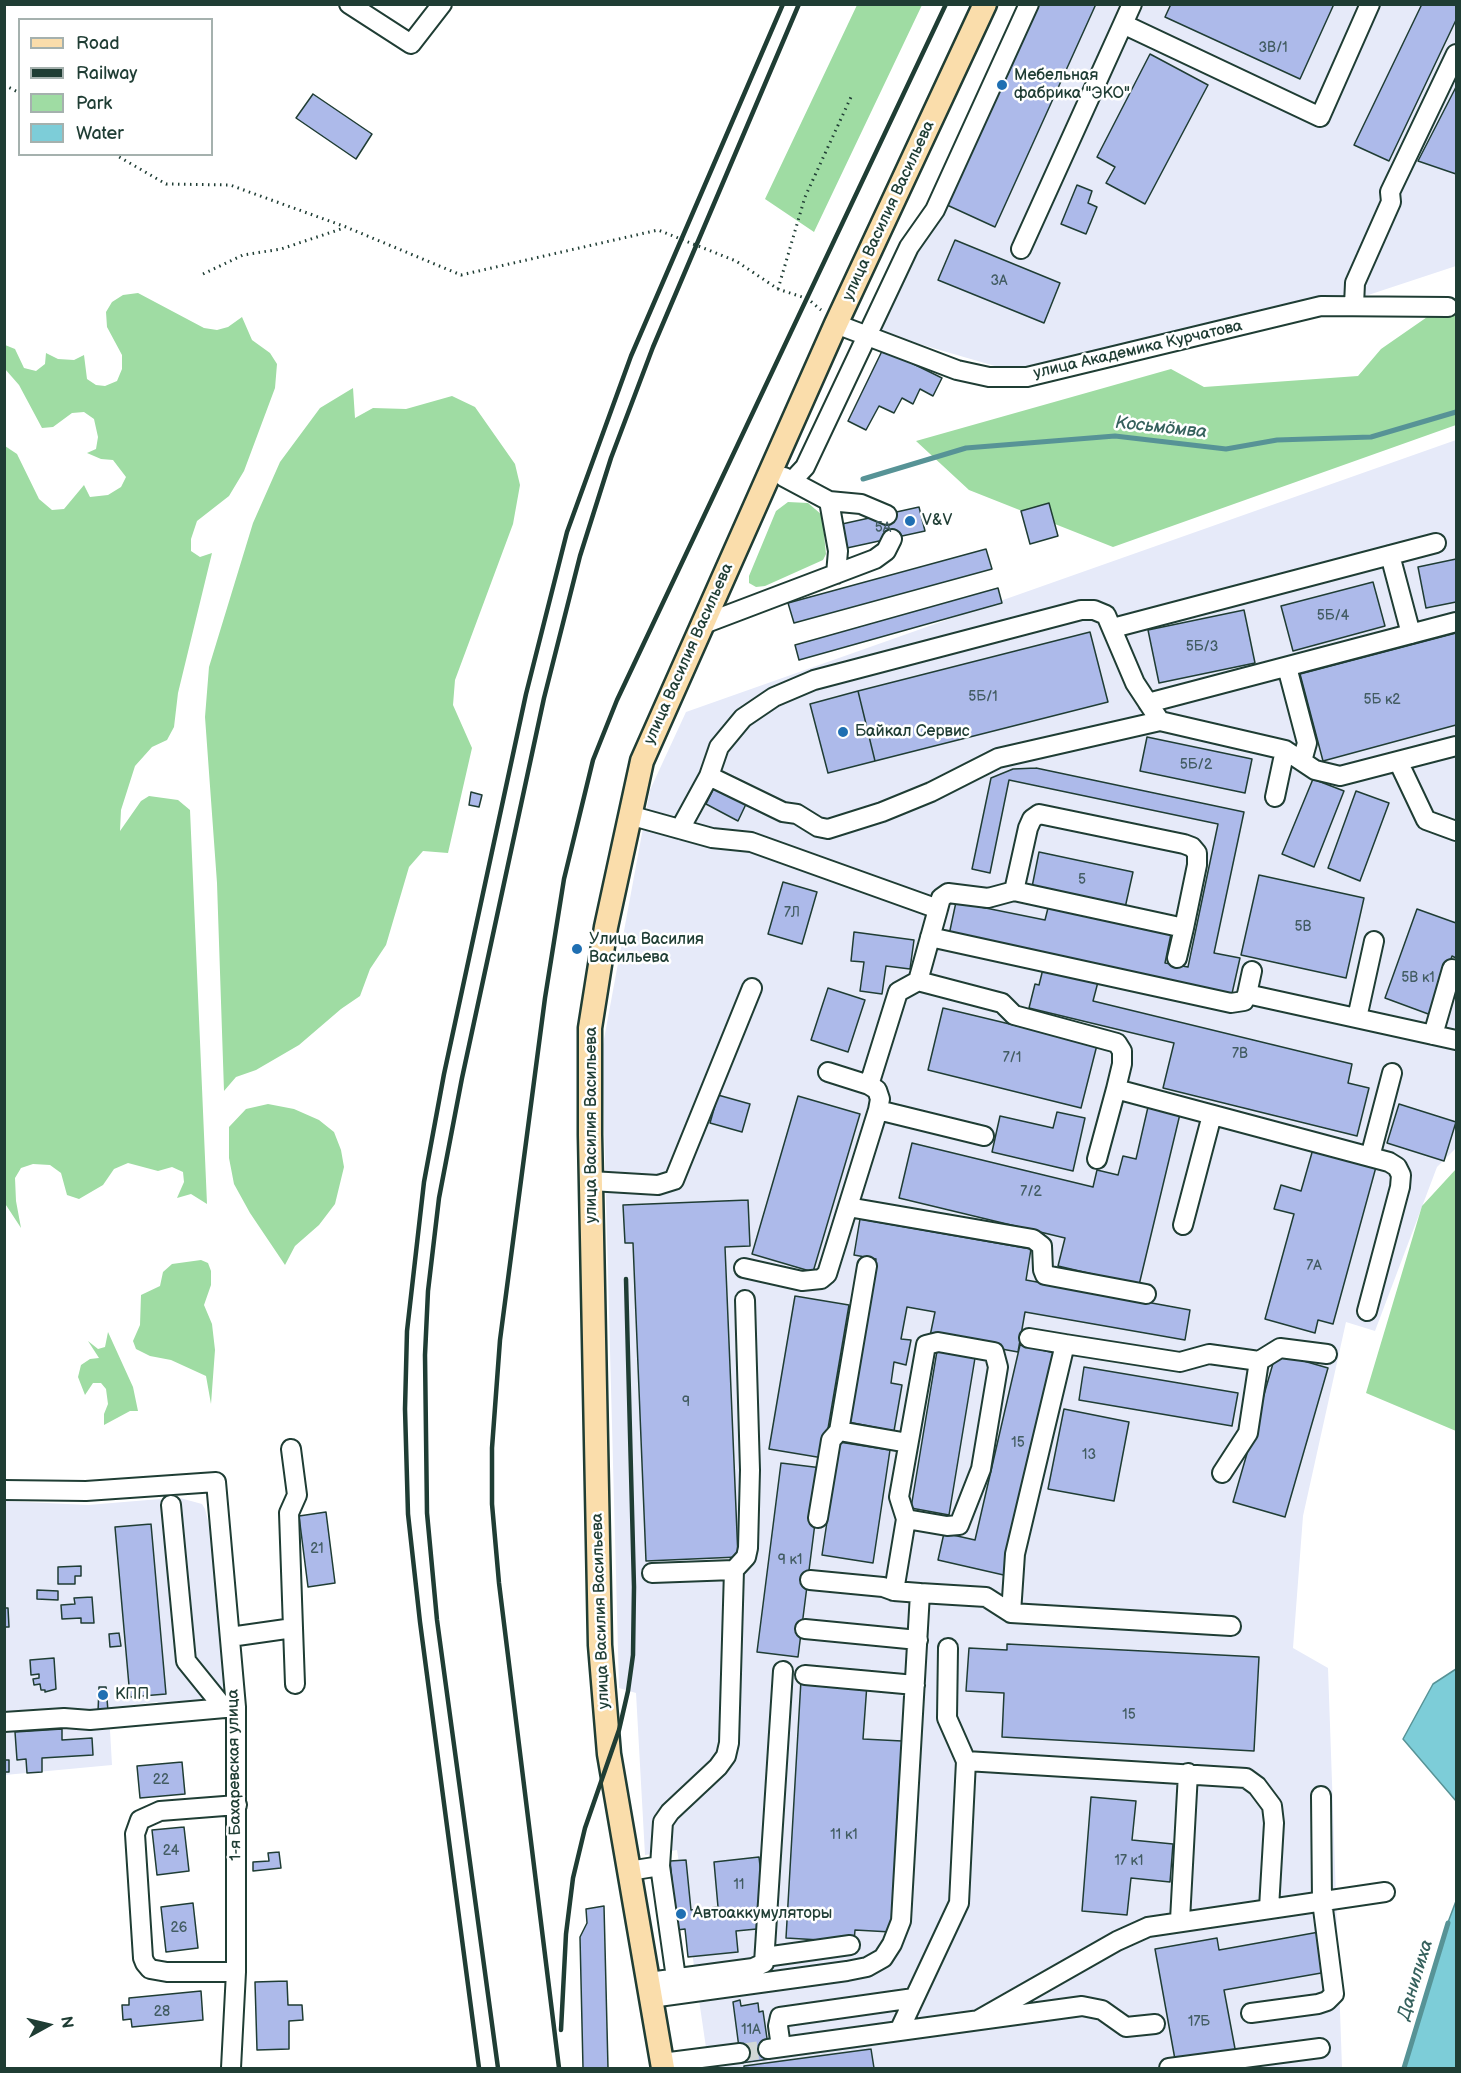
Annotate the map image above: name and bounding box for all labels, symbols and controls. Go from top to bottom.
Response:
legend [18,18,213,156]
text: Road [76,33,120,54]
house number: 3В/1 [1258,40,1288,56]
text: Railway [76,63,138,84]
place label: Мебельная фабрика "ЭКО" [1014,66,1130,104]
marker: Мебельная фабрика "ЭКО" [995,78,1009,92]
text: Park [76,93,112,114]
street label: улица Василия Васильева [839,118,939,304]
text: Water [76,123,124,144]
house number: 3А [990,273,1008,289]
street label: улица Академика Курчатова [1032,317,1244,383]
water label: Косьмӧмва [1114,412,1208,444]
place label: V&V [922,511,952,531]
marker: V&V [903,514,917,528]
house number: 5А [875,520,891,536]
street label: улица Василия Васильева [640,560,738,748]
house number: 5Б/4 [1317,608,1349,624]
house number: 5Б/3 [1186,639,1218,655]
house number: 5Б/1 [968,689,998,705]
house number: 5Б к2 [1363,692,1401,708]
place label: Байкал Сервис [855,722,970,742]
marker: Байкал Сервис [836,725,850,739]
house number: 5Б/2 [1180,757,1212,773]
house number: 5 [1078,872,1086,888]
house number: 7Л [784,905,800,921]
house number: 5В [1295,919,1311,935]
place label: Улица Василия Васильева [589,930,704,968]
marker: Улица Василия Васильева [570,942,584,956]
house number: 5В к1 [1401,970,1435,986]
street label: улица Василия Васильева [582,1027,602,1223]
house number: 7В [1232,1046,1248,1062]
house number: 7/1 [1003,1050,1021,1066]
house number: 7/2 [1020,1184,1042,1200]
house number: 7А [1306,1258,1322,1274]
house number: 9 [682,1394,690,1410]
house number: 15 [1011,1435,1025,1451]
house number: 13 [1082,1447,1096,1463]
street label: улица Василия Васильева [588,1513,614,1709]
house number: 21 [310,1541,324,1557]
house number: 9 к1 [778,1552,802,1568]
place label: КПП [115,1685,149,1705]
marker: КПП [96,1688,110,1702]
street label: 1-я Бахаревская улица [224,1689,246,1861]
house number: 15 [1122,1707,1136,1723]
house number: 22 [153,1772,169,1788]
house number: 11 к1 [830,1827,858,1843]
house number: 24 [163,1843,179,1859]
house number: 17 к1 [1115,1853,1143,1869]
house number: 11 [734,1877,744,1893]
place label: Автоаккумуляторы [693,1904,832,1924]
marker: Автоаккумуляторы [674,1907,688,1921]
house number: 26 [171,1920,187,1936]
water label: Данилиха [1394,1937,1438,2023]
north arrow [18,1995,78,2055]
house number: 28 [154,2004,170,2020]
house number: 17Б [1188,2014,1210,2030]
text: N [56,2015,77,2030]
house number: 11А [741,2022,761,2038]

